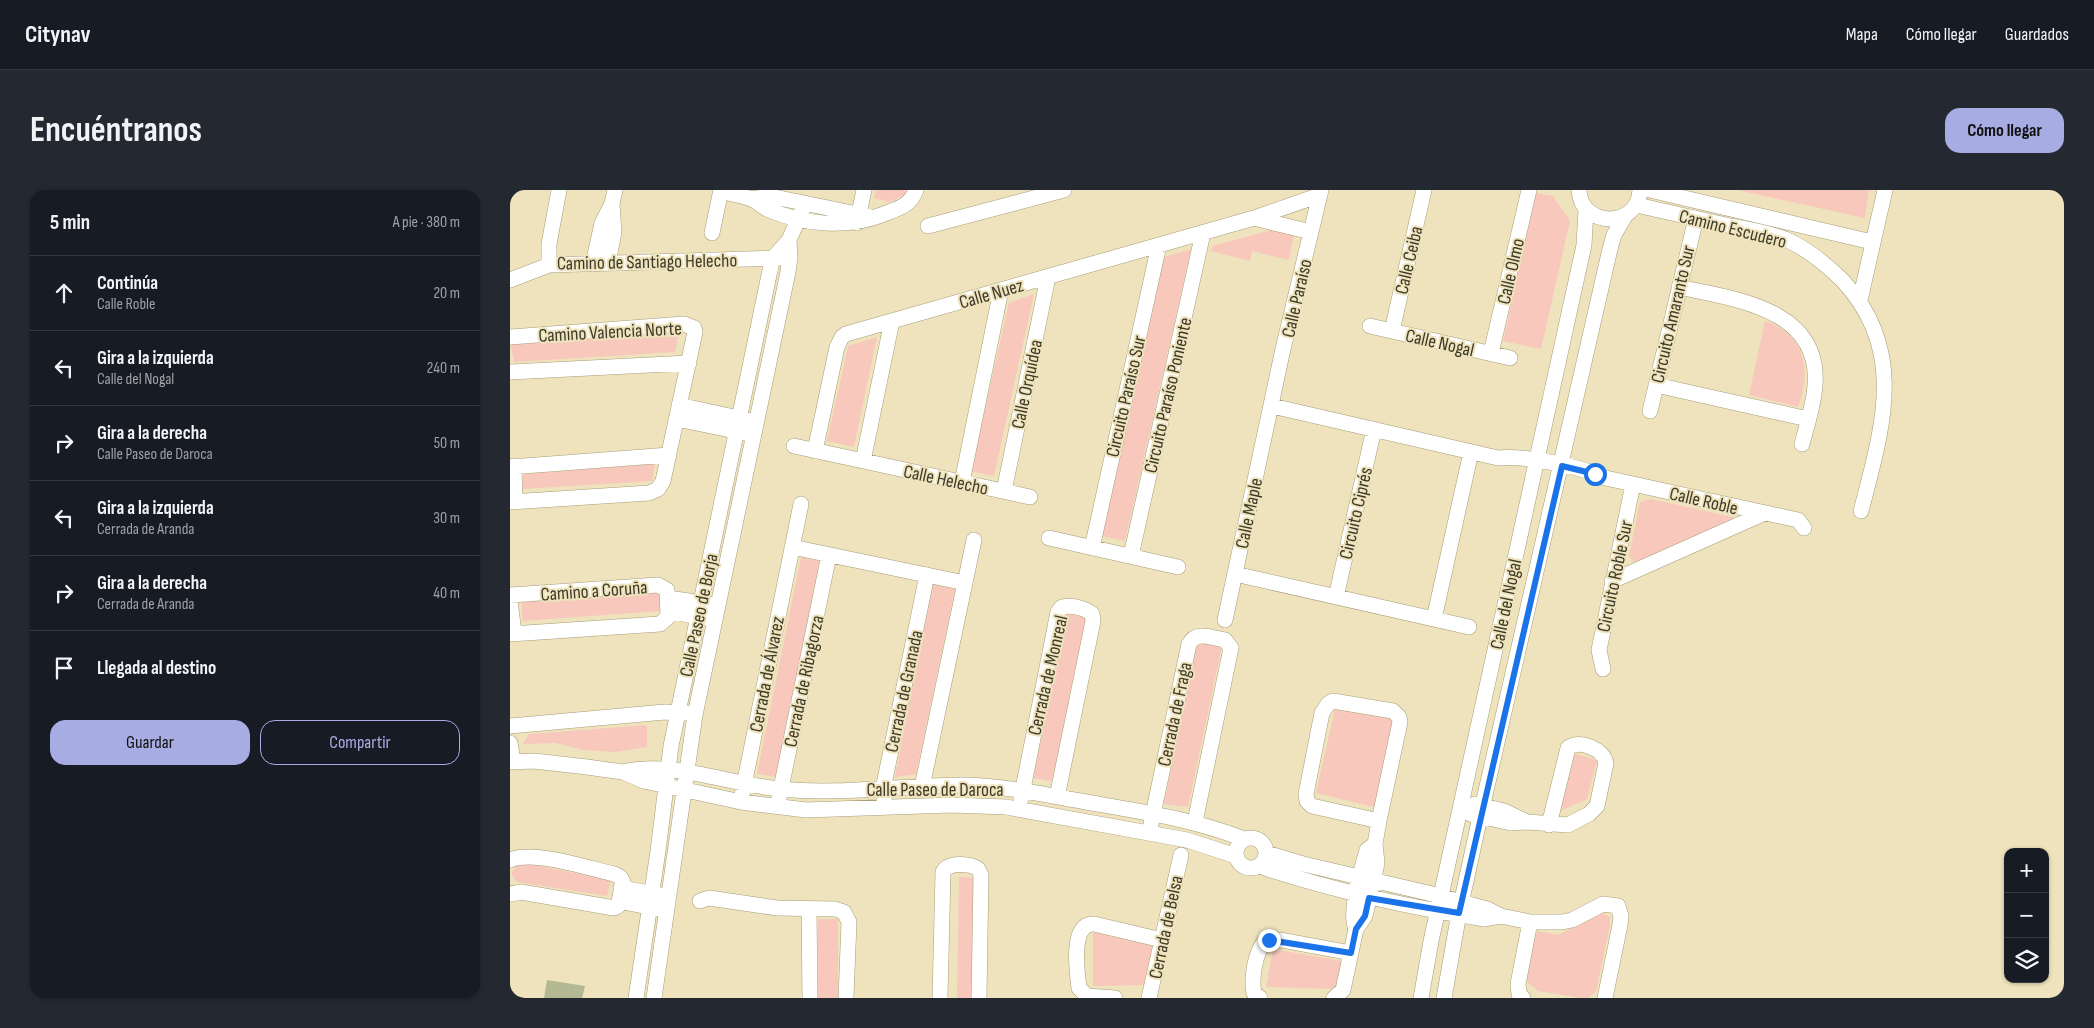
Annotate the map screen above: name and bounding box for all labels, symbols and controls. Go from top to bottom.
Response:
text: Citynav [25,20,91,49]
text: Mapa [1846,24,1878,45]
text: Cómo llegar [1906,24,1977,45]
text: Guardados [2005,24,2069,45]
button: Cómo llegar [1945,108,2064,153]
text: Encuéntranos [30,109,202,152]
street label: Camino Escudero [1677,205,1789,254]
text: 5 min [50,210,90,235]
text: A pie · 380 m [393,213,460,232]
street label: Calle Ceiba [1390,224,1428,297]
street label: Calle Olmo [1493,236,1530,307]
street label: Circuito Amaranto Sur [1646,243,1701,385]
street label: Camino de Santiago Helecho [557,249,737,276]
street label: Calle Paraíso [1277,257,1318,340]
text: Continúa [97,272,158,295]
street label: Calle Nuez [957,274,1026,315]
icon: ahead [50,279,78,307]
text: 20 m [433,284,460,303]
text: Calle Roble [97,295,155,314]
street label: Circuito Paraíso Poniente [1139,315,1198,475]
street label: Camino Valencia Norte [538,317,682,348]
street label: Calle Nogal [1403,324,1476,362]
street label: Circuito Paraíso Sur [1101,333,1152,459]
street label: Calle Orquídea [1007,338,1048,431]
text: Gira a la izquierda [97,347,214,370]
icon: left [50,354,78,382]
text: 240 m [427,359,460,378]
text: Calle del Nogal [97,370,174,389]
text: Gira a la derecha [97,422,207,445]
icon: right [50,429,78,457]
text: 50 m [434,434,460,453]
text: Calle Paseo de Daroca [97,445,213,464]
street label: Calle Helecho [901,460,990,501]
route start [1584,463,1607,486]
street label: Circuito Ciprés [1335,465,1378,562]
street label: Calle Maple [1231,476,1268,551]
street label: Calle Roble [1667,482,1740,520]
text: Gira a la izquierda [97,497,214,520]
icon: left [50,504,78,532]
text: 30 m [433,509,460,528]
street label: Circuito Roble Sur [1592,518,1639,634]
text: Cerrada de Aranda [97,520,195,539]
street label: Calle Paseo de Borja [675,552,724,679]
street label: Calle del Nogal [1486,557,1527,652]
text: Gira a la derecha [97,572,207,595]
street label: Camino a Coruña [540,576,648,607]
icon: right [50,579,78,607]
text: 40 m [433,584,460,603]
text: Cerrada de Aranda [97,595,195,614]
street label: Cerrada de Ribagorza [779,613,830,749]
street label: Cerrada de Monreal [1023,613,1073,738]
street label: Cerrada de Álvarez [745,614,790,734]
street label: Cerrada de Granada [880,628,929,754]
icon: arrive [50,654,78,682]
text: Llegada al destino [97,657,216,680]
street label: Cerrada de Fraga [1153,660,1198,768]
button: Guardar [50,720,250,765]
button: Compartir [260,720,460,765]
street label: Calle Paseo de Daroca [866,779,1004,802]
map controls [2004,848,2049,983]
button: + [2004,848,2049,893]
street label: Cerrada de Belsa [1144,873,1189,981]
button: − [2004,893,2049,938]
route end [1258,929,1281,952]
button: layers [2004,938,2049,983]

